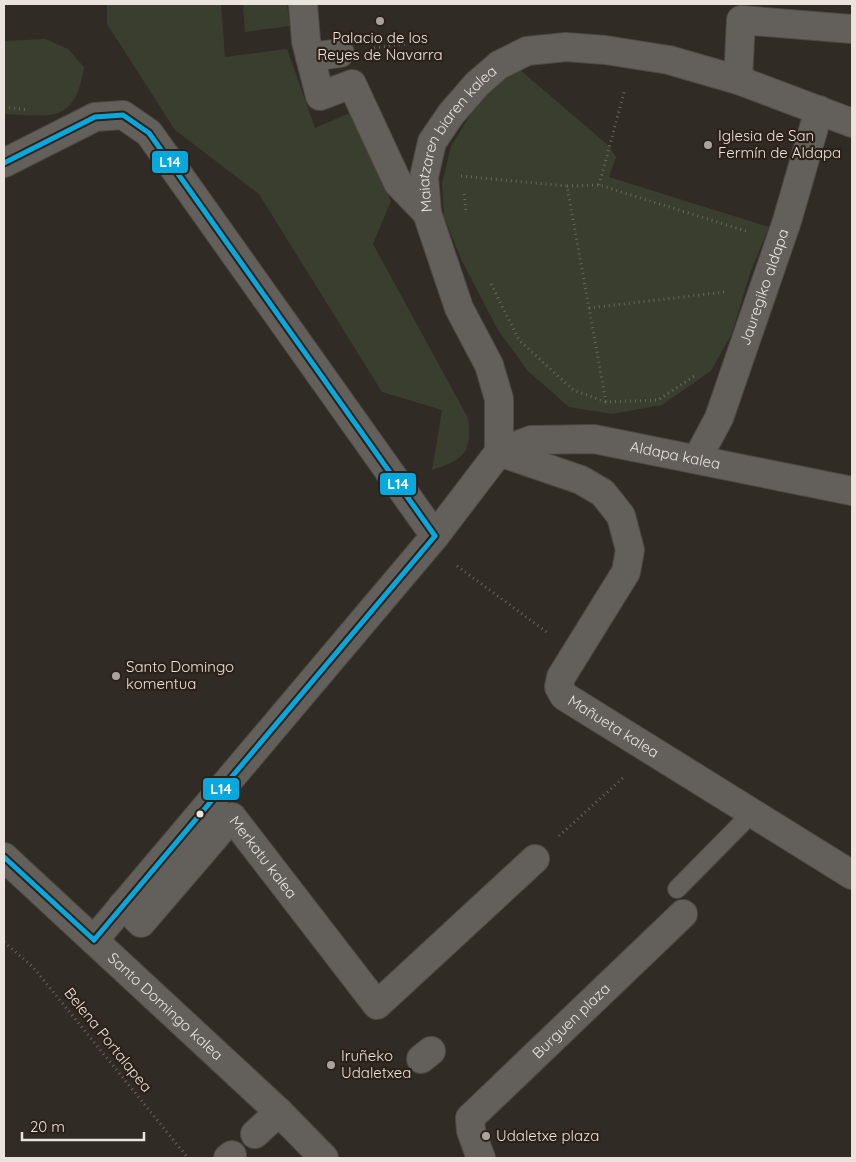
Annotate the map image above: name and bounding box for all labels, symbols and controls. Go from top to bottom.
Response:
marker: Palacio de los Reyes de Navarra [374,15,386,27]
place label: Palacio de los Reyes de Navarra [317,28,443,64]
street label: Maiatzaren biaren kalea [414,61,501,213]
place label: Iglesia de San Fermín de Aldapa [718,126,841,162]
marker: Iglesia de San Fermín de Aldapa [702,139,714,151]
line badge: L14 [151,150,189,174]
text: L14 [159,153,181,171]
street label: Jauregiko aldapa [735,226,793,348]
street label: Aldapa kalea [629,437,722,473]
line badge: L14 [379,472,417,496]
text: L14 [387,475,409,493]
place label: Santo Domingo komentua [126,657,234,693]
marker: Santo Domingo komentua [110,670,122,682]
street label: Mañueta kalea [565,691,663,762]
line badge: L14 [202,777,240,801]
text: L14 [210,780,232,798]
unlabelled marker [195,809,205,819]
street label: Merkatu kalea [226,812,301,902]
street label: Santo Domingo kalea [104,948,227,1064]
street label: Burguen plaza [528,979,614,1062]
street label: Belena Portalapea [60,984,156,1096]
place label: Iruñeko Udaletxea [341,1046,411,1082]
marker: Iruñeko Udaletxea [325,1059,337,1071]
scale bar [22,1110,145,1142]
text: 20 m [30,1117,65,1136]
place label: Udaletxe plaza [496,1126,599,1145]
marker: Udaletxe plaza [480,1130,492,1142]

